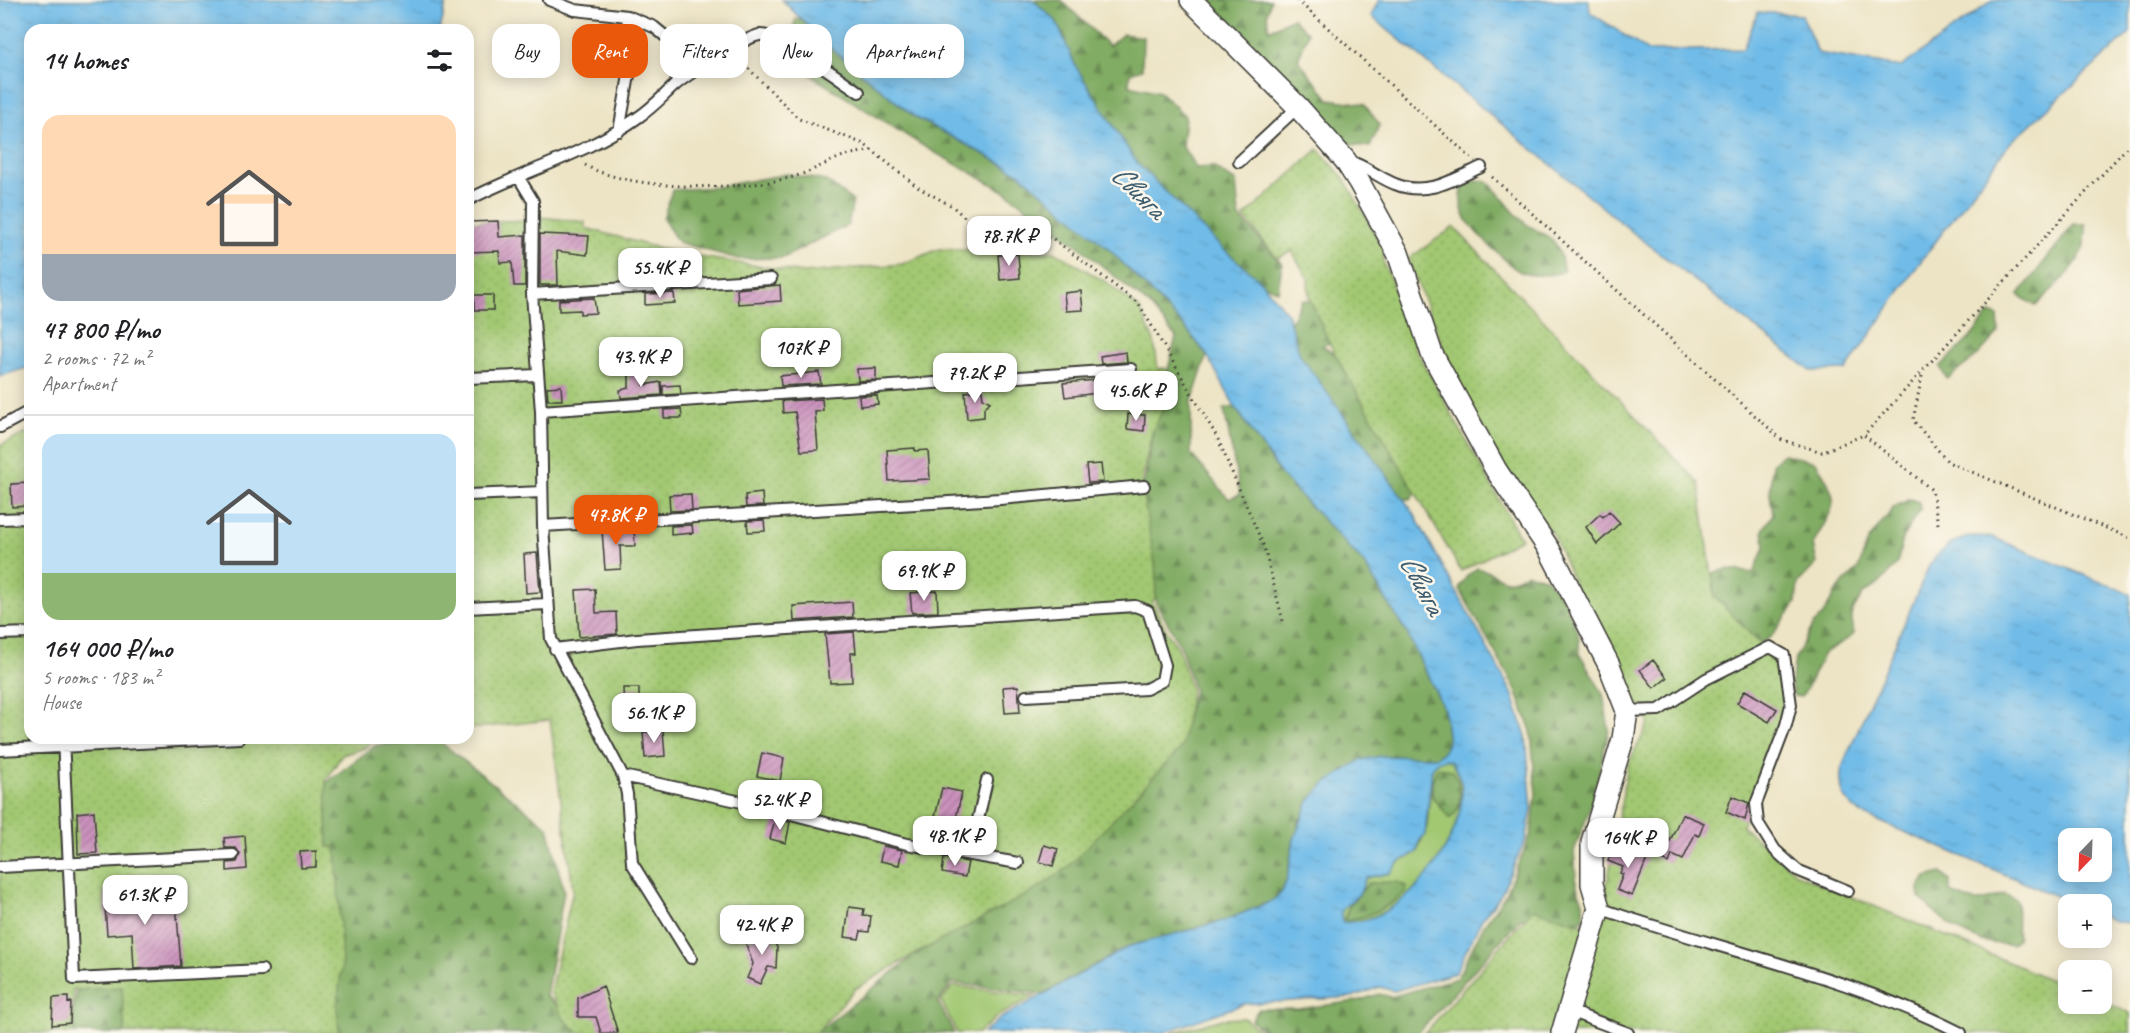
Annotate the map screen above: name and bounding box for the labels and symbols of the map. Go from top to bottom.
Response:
water label: Свияга [1103,155,1177,229]
pin: 78.7K ₽ [954,216,1064,267]
pin: 55.4K ₽ [605,248,715,299]
pin: 107K ₽ [752,328,850,379]
pin: 43.9K ₽ [586,337,696,388]
pin: 79.2K ₽ [920,353,1030,404]
pin: 45.6K ₽ [1081,371,1191,422]
pin: 47.8K ₽ [561,495,671,546]
water label: Свияга [1391,547,1456,624]
pin: 69.9K ₽ [869,551,979,602]
pin: 56.1K ₽ [599,693,709,744]
pin: 52.4K ₽ [725,780,835,831]
pin: 48.1K ₽ [900,816,1010,867]
pin: 164K ₽ [1579,818,1677,869]
north arrow [2058,828,2112,882]
pin: 61.3K ₽ [90,875,200,926]
pin: 42.4K ₽ [707,905,817,956]

